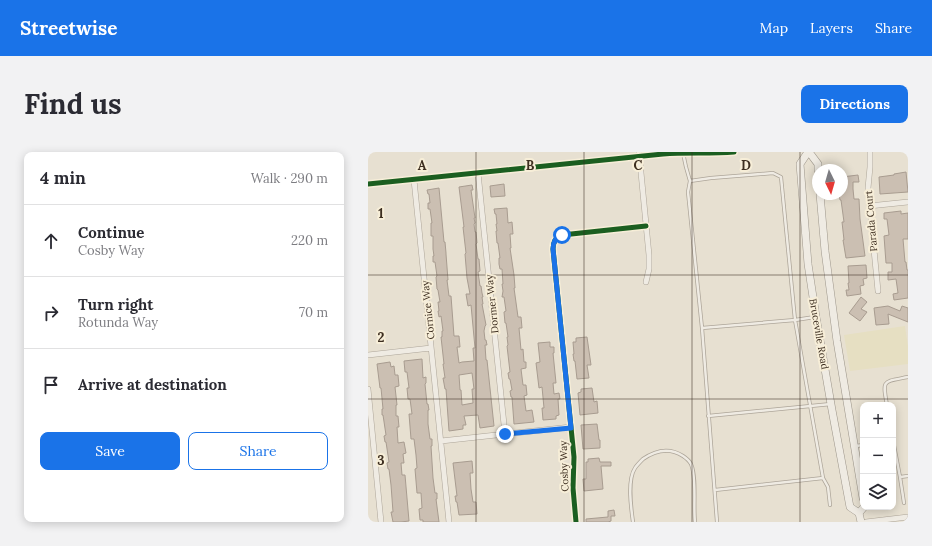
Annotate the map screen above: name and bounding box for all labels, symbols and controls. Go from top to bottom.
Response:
text: Streetwise [20,16,117,40]
text: Map [760,19,788,37]
text: Layers [810,19,853,37]
text: Share [875,19,912,37]
button: Directions [801,85,908,123]
text: Find us [24,86,122,122]
text: A [418,157,427,174]
text: B [526,157,535,174]
text: C [634,157,643,174]
text: D [741,157,751,174]
north arrow [812,164,848,200]
text: 4 min [40,167,86,189]
text: Walk · 290 m [251,170,328,187]
street label: Parada Court [862,190,880,252]
text: 1 [378,205,384,222]
text: Continue [78,223,144,242]
route start [553,226,571,244]
icon: ahead [40,230,62,252]
text: 220 m [291,232,328,249]
text: Cosby Way [78,242,144,259]
street label: Dormer Way [482,273,502,334]
street label: Cornice Way [418,279,438,340]
text: Turn right [78,295,154,314]
street label: Bruceville Road [806,298,832,370]
icon: right [40,302,62,324]
text: 70 m [299,304,328,321]
text: Rotunda Way [78,314,158,331]
text: 2 [378,329,385,346]
icon: arrive [40,374,62,396]
text: Arrive at destination [78,375,227,394]
map controls [860,402,896,510]
button: + [860,402,896,438]
route end [496,425,514,443]
button: Save [40,432,180,470]
button: Share [188,432,328,470]
button: − [860,438,896,474]
street label: Cosby Way [557,440,571,492]
text: 3 [377,452,385,469]
button: layers [860,474,896,510]

